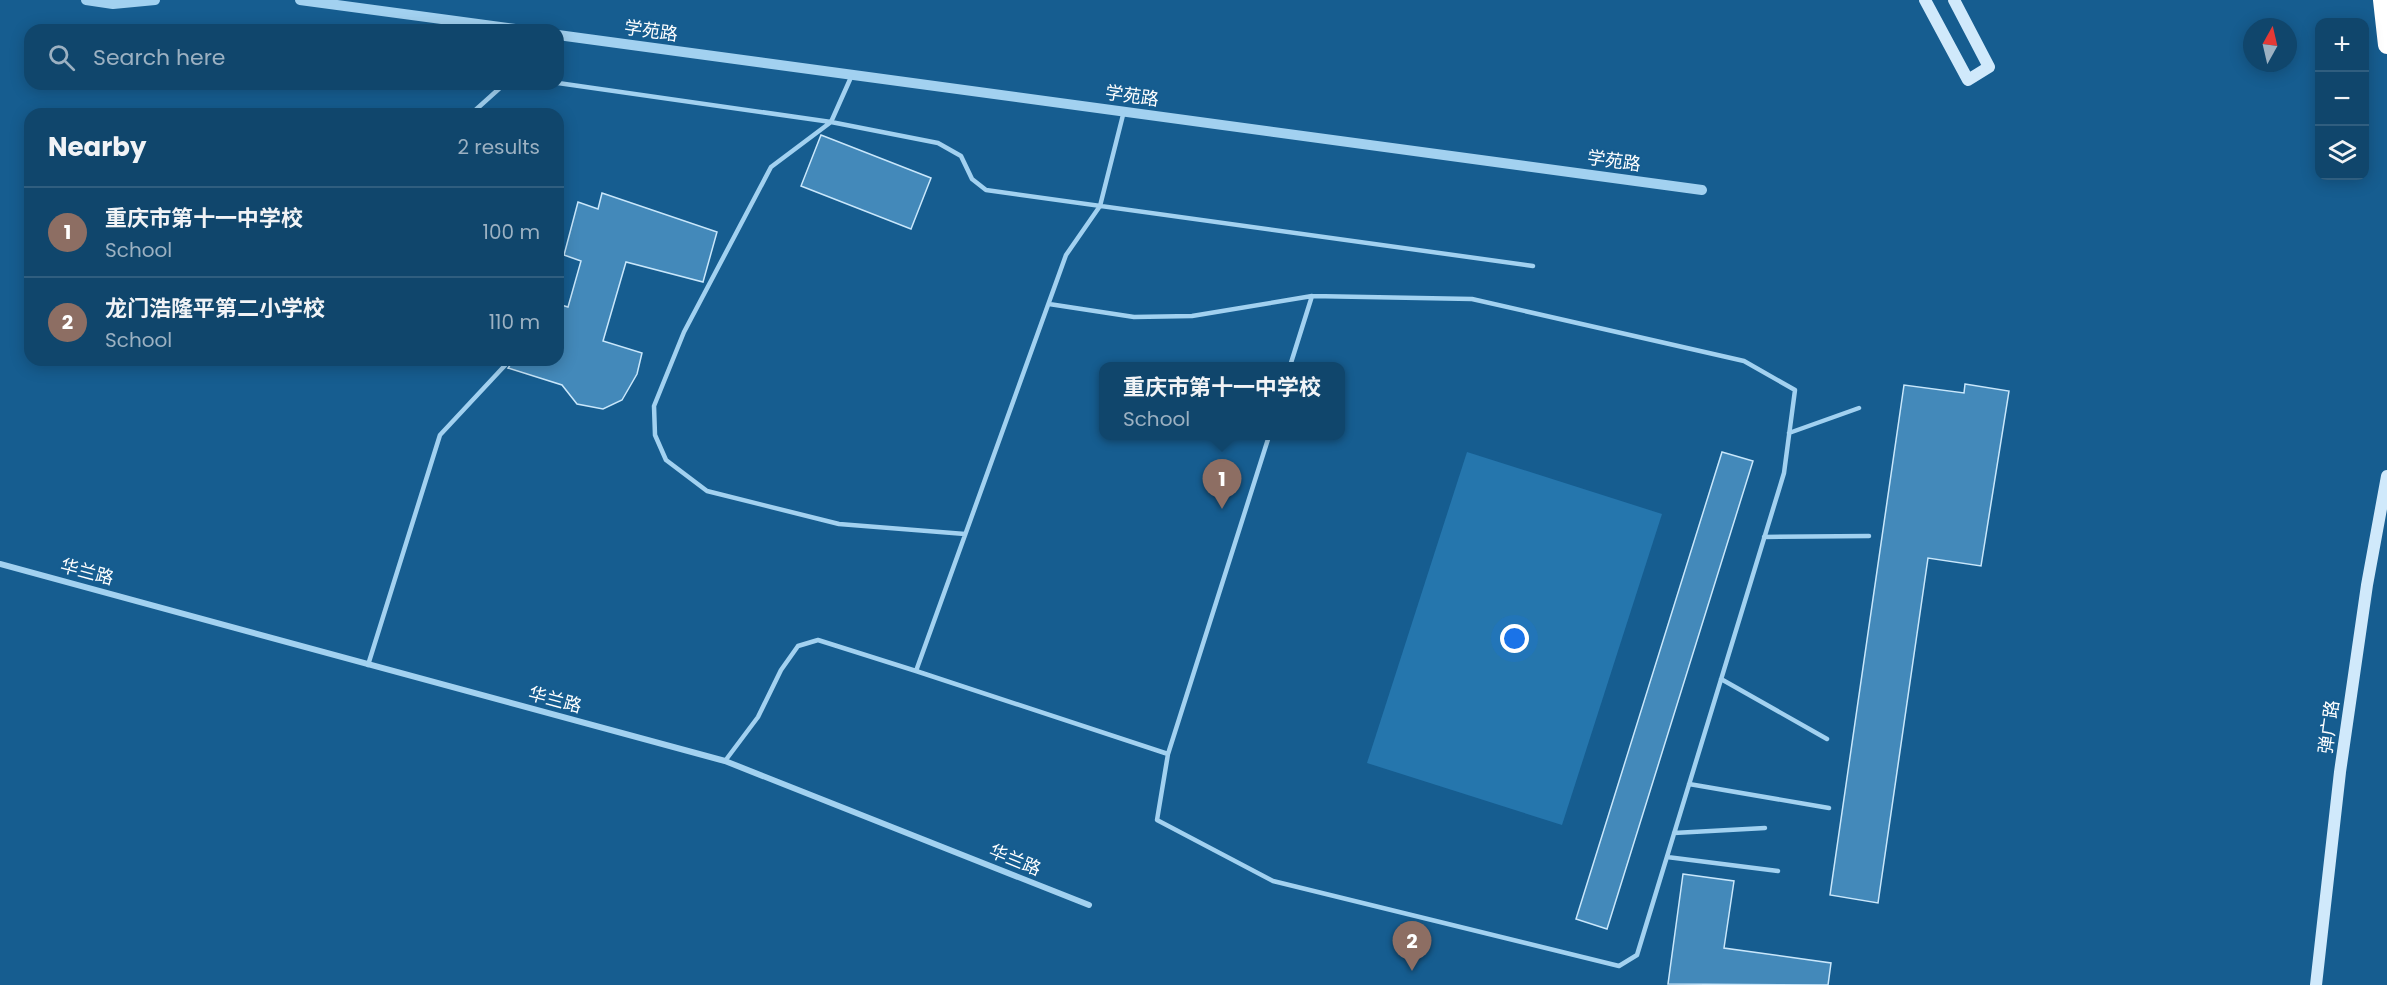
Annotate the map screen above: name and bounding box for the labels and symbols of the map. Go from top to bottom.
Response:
street label: 学苑路 [623,14,680,47]
north arrow [2243,18,2297,72]
street label: 学苑路 [1104,79,1161,112]
street label: 学苑路 [1586,144,1643,177]
pin: 1 [1202,460,1242,509]
street label: 华兰路 [58,552,116,591]
your location [1500,624,1529,653]
street label: 华兰路 [526,680,584,719]
street label: 弹广路 [2312,698,2345,755]
street label: 华兰路 [985,838,1045,881]
pin: 2 [1392,922,1432,971]

